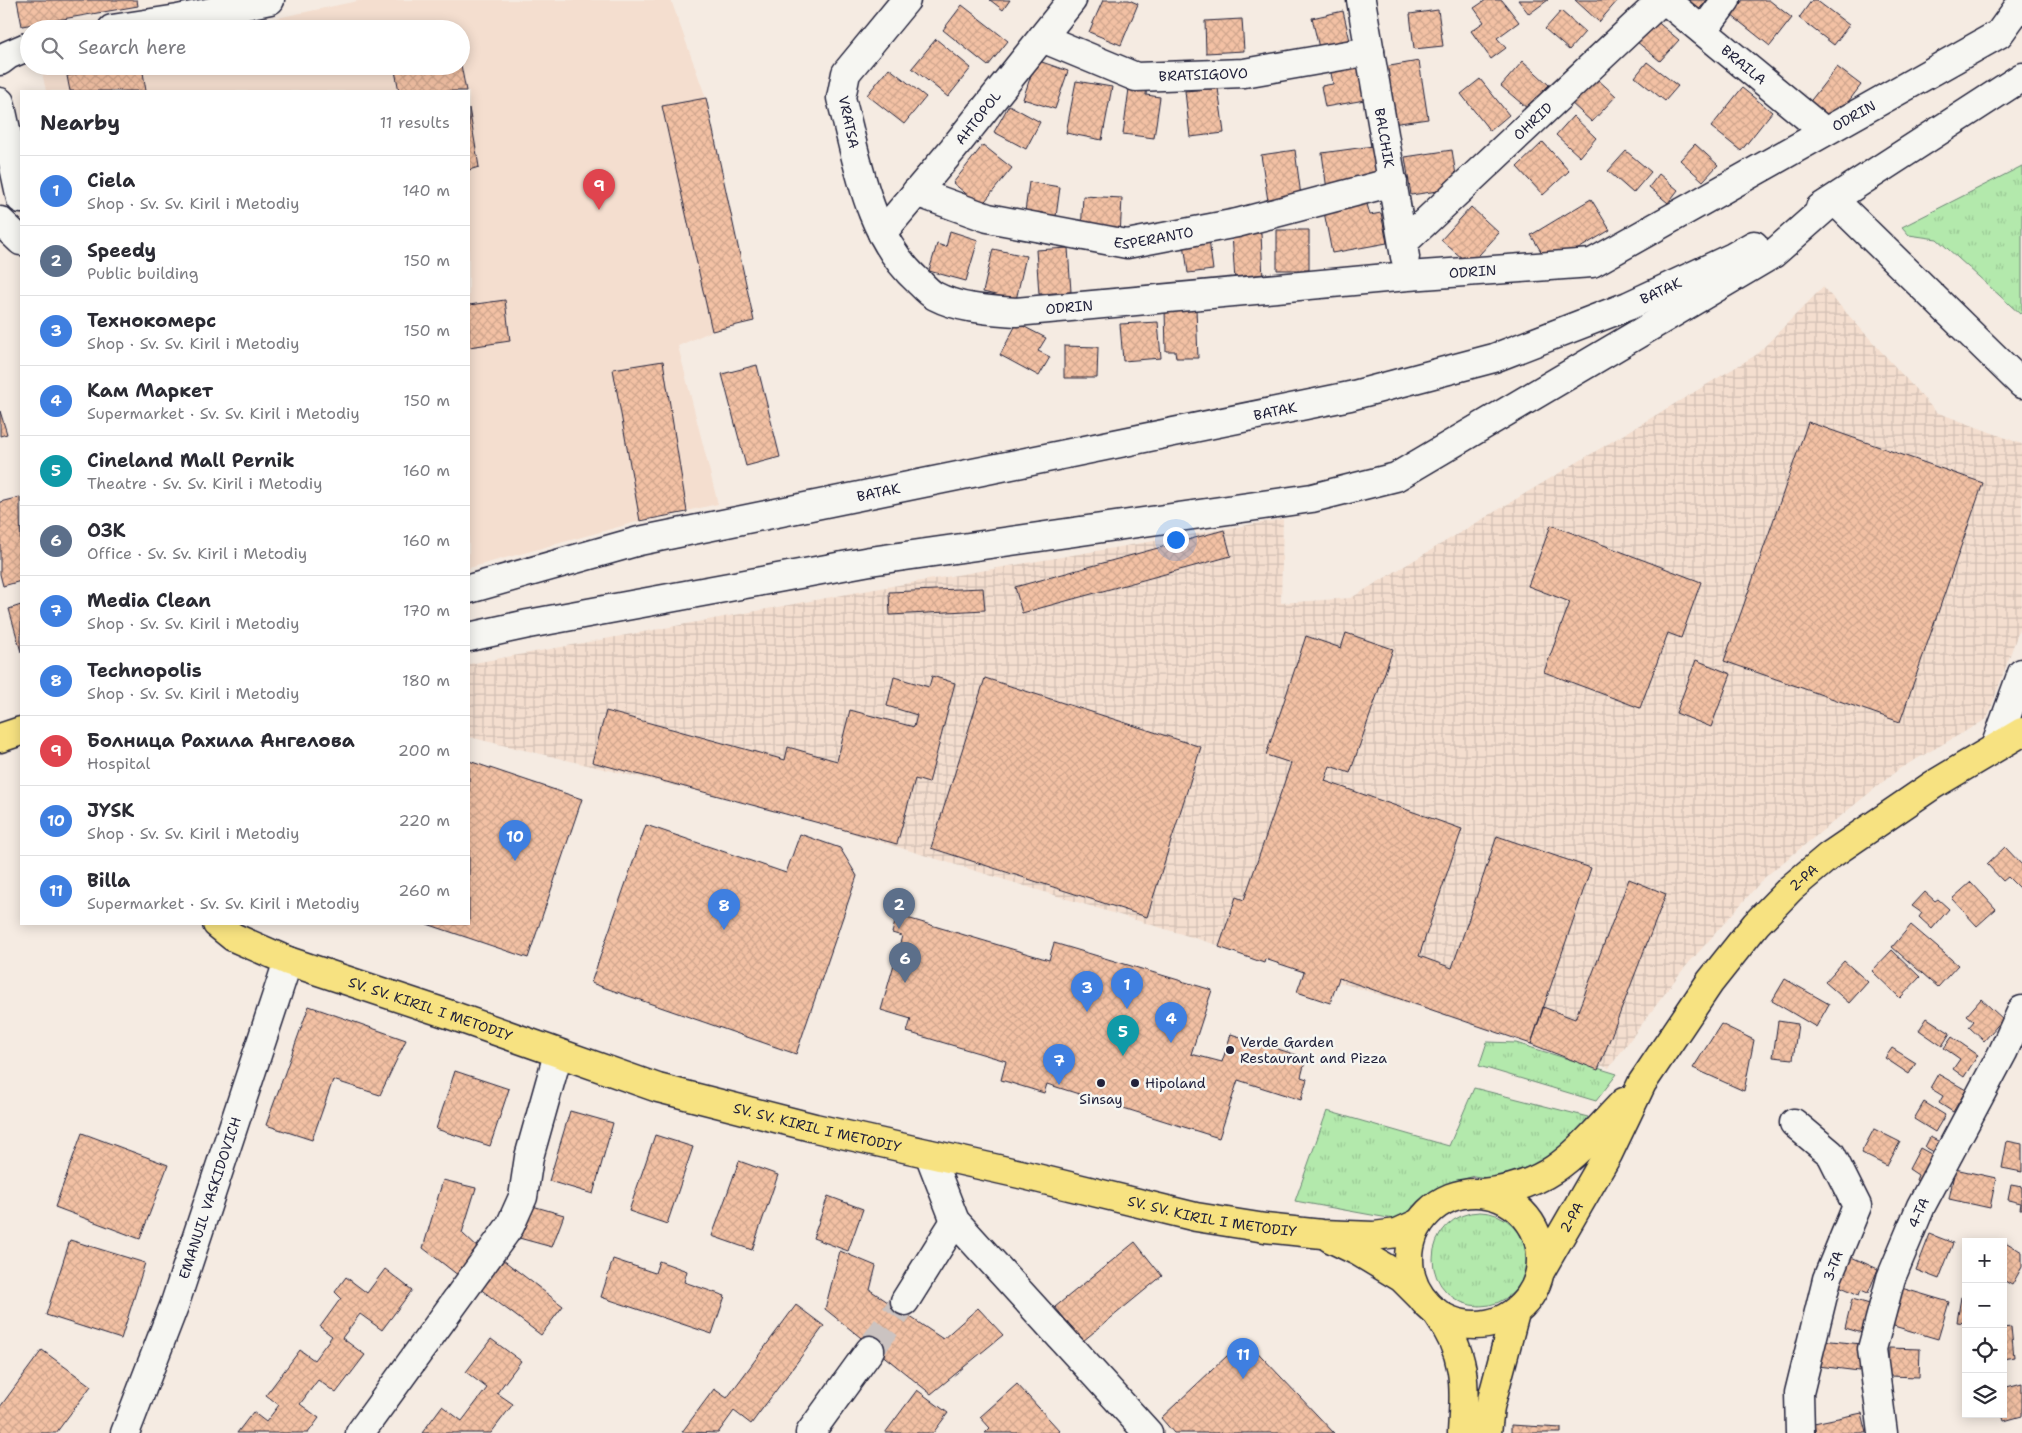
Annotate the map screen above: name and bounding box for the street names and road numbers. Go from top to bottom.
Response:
street label: BRAILA [1718,41,1770,89]
street label: BRATSIGOVO [1158,64,1248,85]
street label: AHTOPOL [951,87,1005,148]
street label: VRATSA [835,94,863,150]
street label: ODRIN [1829,96,1879,135]
street label: OHRID [1509,98,1556,144]
street label: BALCHIK [1371,107,1399,169]
street label: ESPERANTO [1112,223,1195,253]
street label: ODRIN [1448,261,1497,282]
street label: BATAK [1637,273,1684,308]
street label: ODRIN [1045,296,1094,318]
street label: BATAK [1252,398,1298,424]
street label: BATAK [855,479,902,505]
street label: 2-РА [1785,860,1822,895]
street label: SV. SV. KIRIL I METODIY [346,973,515,1045]
street label: SV. SV. KIRIL I METODIY [732,1099,903,1156]
street label: EMANUIL VASKIDOVICH [175,1114,245,1281]
street label: SV. SV. KIRIL I METODIY [1126,1192,1298,1240]
street label: 4-ТА [1904,1194,1933,1231]
street label: 2-РА [1556,1199,1587,1236]
street label: 3-ТА [1819,1248,1847,1284]

